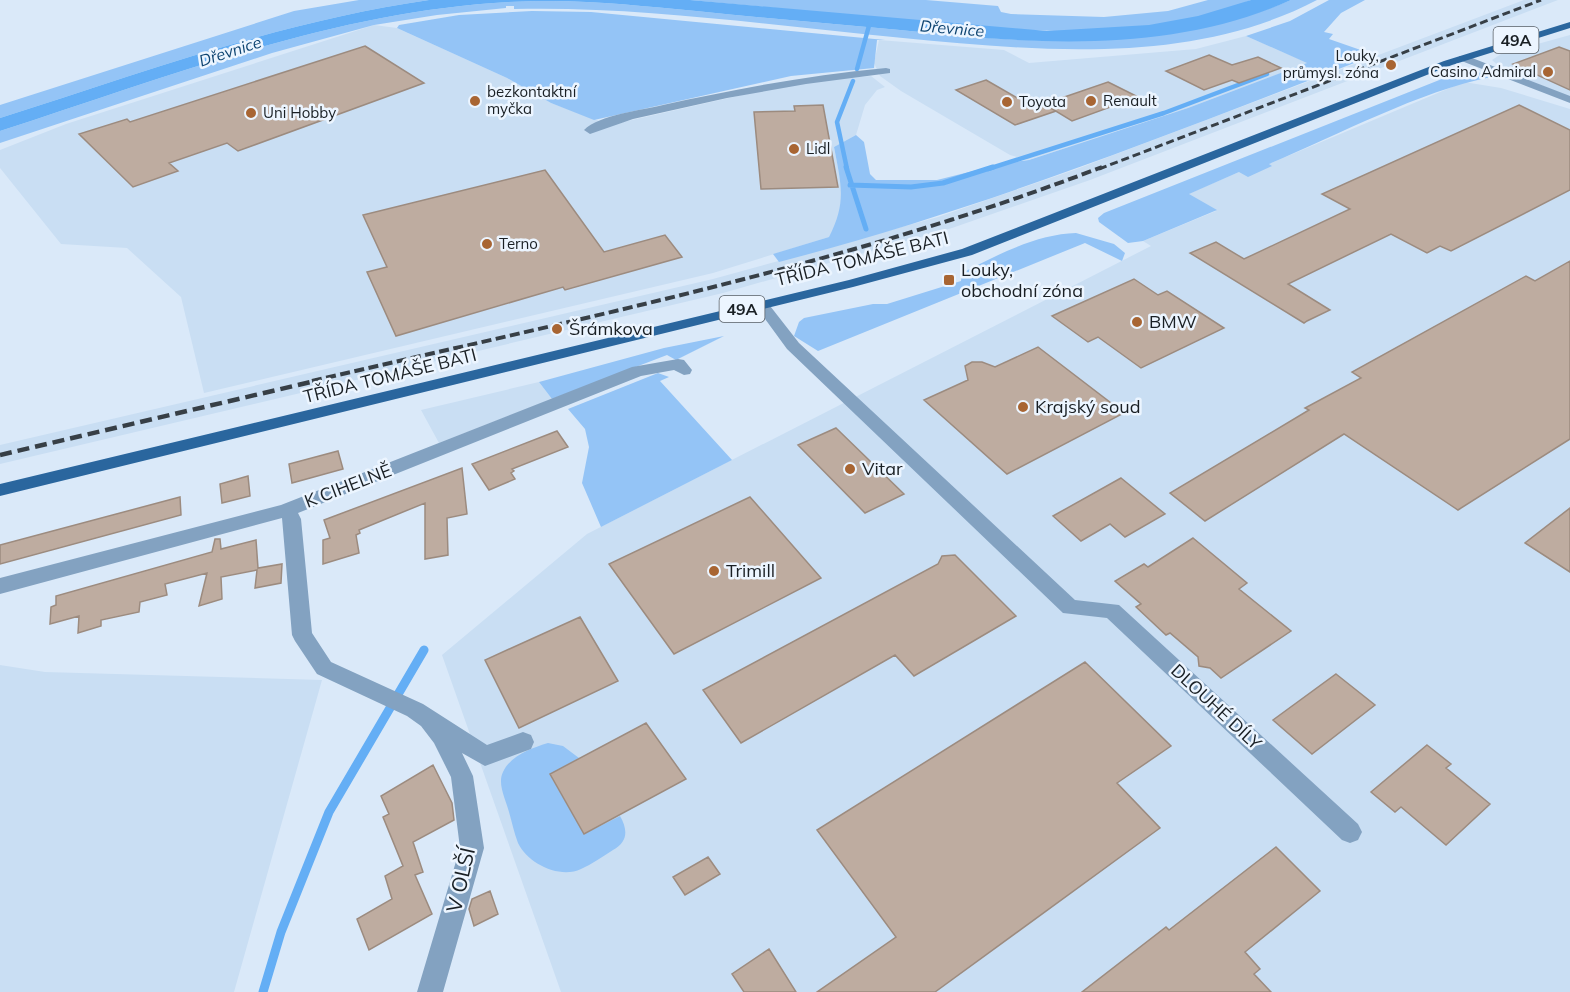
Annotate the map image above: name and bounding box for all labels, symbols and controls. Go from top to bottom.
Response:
water label: Dřevnice [919,15,985,41]
road number: 49A [1494,27,1538,53]
water label: Dřevnice [196,31,264,70]
place label: Louky, průmysl. zóna [1283,46,1379,82]
marker: Louky, průmysl. zóna [1384,58,1398,72]
place label: Casino Admiral [1430,62,1536,81]
marker: Casino Admiral [1541,65,1555,79]
place label: bezkontaktní myčka [487,82,578,118]
place label: Renault [1103,91,1157,110]
place label: Toyota [1019,92,1066,111]
marker: bezkontaktní myčka [468,94,482,108]
marker: Renault [1084,94,1098,108]
marker: Toyota [1000,95,1014,109]
place label: Uni Hobby [263,103,336,122]
marker: Uni Hobby [244,106,258,120]
place label: Lidl [806,139,830,158]
marker: Lidl [787,142,801,156]
street label: TŘÍDA TOMÁŠE BATI [773,226,951,291]
place label: Terno [499,234,538,253]
marker: Terno [480,237,494,251]
place label: Louky, obchodní zóna [961,258,1083,302]
marker: Louky, obchodní zóna [942,273,956,287]
road number: 49A [720,296,764,322]
place label: BMW [1149,310,1197,333]
marker: BMW [1130,315,1144,329]
place label: Šrámkova [569,317,653,340]
marker: Šrámkova [550,322,564,336]
street label: TŘÍDA TOMÁŠE BATI [301,343,479,408]
place label: Krajský soud [1035,395,1141,418]
marker: Krajský soud [1016,400,1030,414]
place label: Vitar [862,457,903,480]
street label: K CIHELNĚ [301,458,395,513]
marker: Vitar [843,462,857,476]
place label: Trimill [726,559,775,582]
marker: Trimill [707,564,721,578]
street label: DLOUHÉ DÍLY [1166,659,1267,755]
street label: V OLŠÍ [440,843,480,915]

